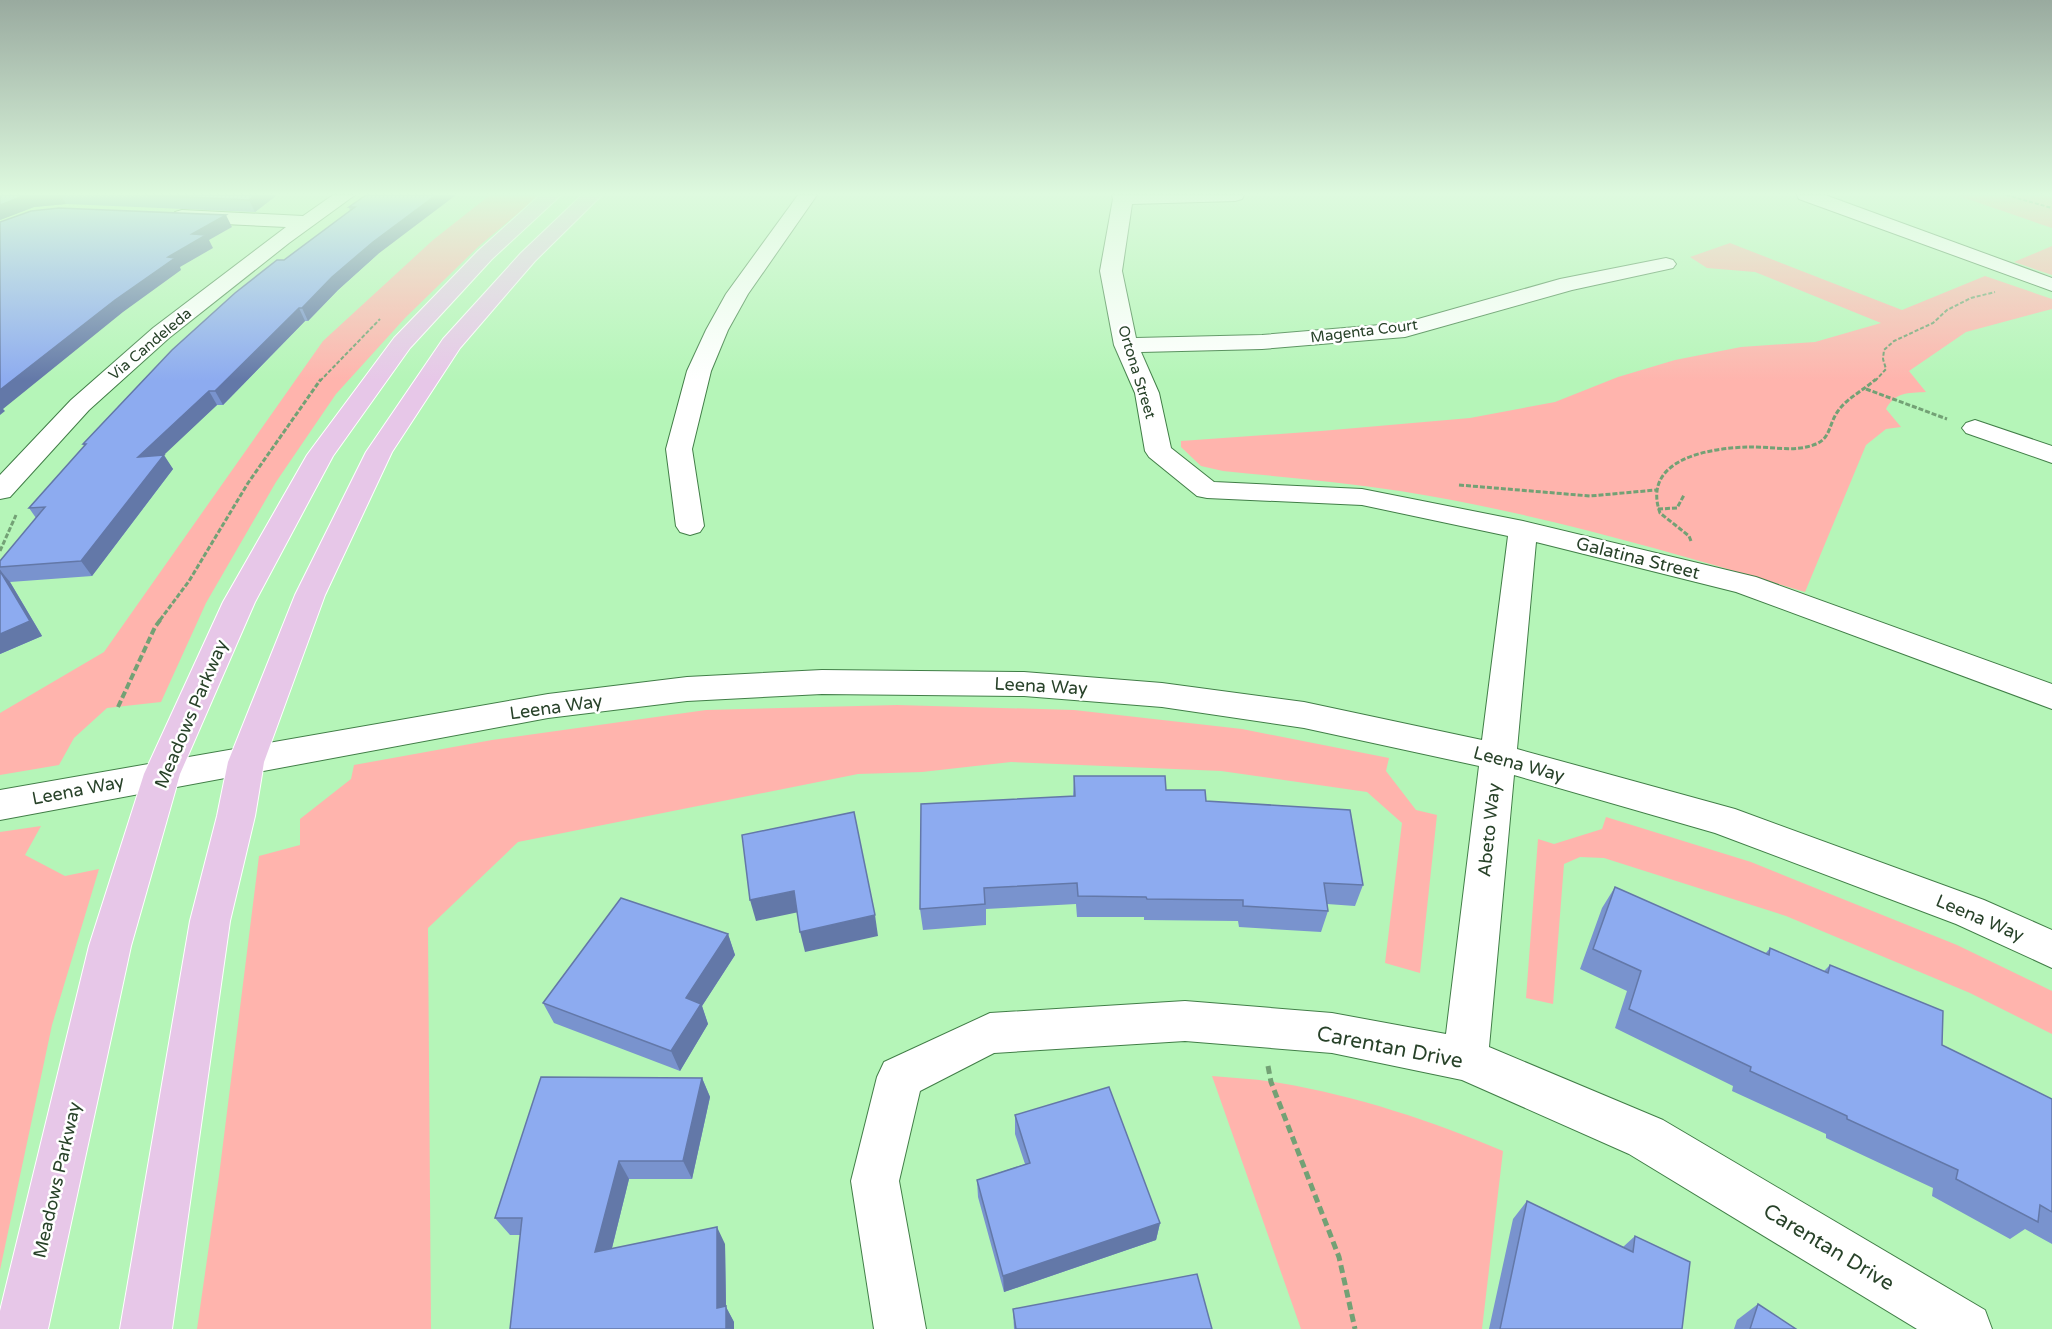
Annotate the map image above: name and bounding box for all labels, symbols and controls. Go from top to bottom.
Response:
street label: Via Candeleda [105,304,195,384]
street label: Magenta Court [1309,315,1419,347]
street label: Ortona Street [1114,323,1160,421]
street label: Galatina Street [1574,532,1702,584]
street label: Meadows Parkway [150,636,232,792]
street label: Leena Way [994,673,1089,699]
street label: Leena Way [508,690,604,724]
street label: Leena Way [1471,741,1567,787]
street label: Leena Way [30,770,126,810]
street label: Abeto Way [1473,782,1505,878]
street label: Leena Way [1933,890,2028,947]
street label: Carentan Drive [1315,1021,1465,1074]
street label: Meadows Parkway [28,1100,86,1260]
street label: Carentan Drive [1759,1199,1899,1296]

